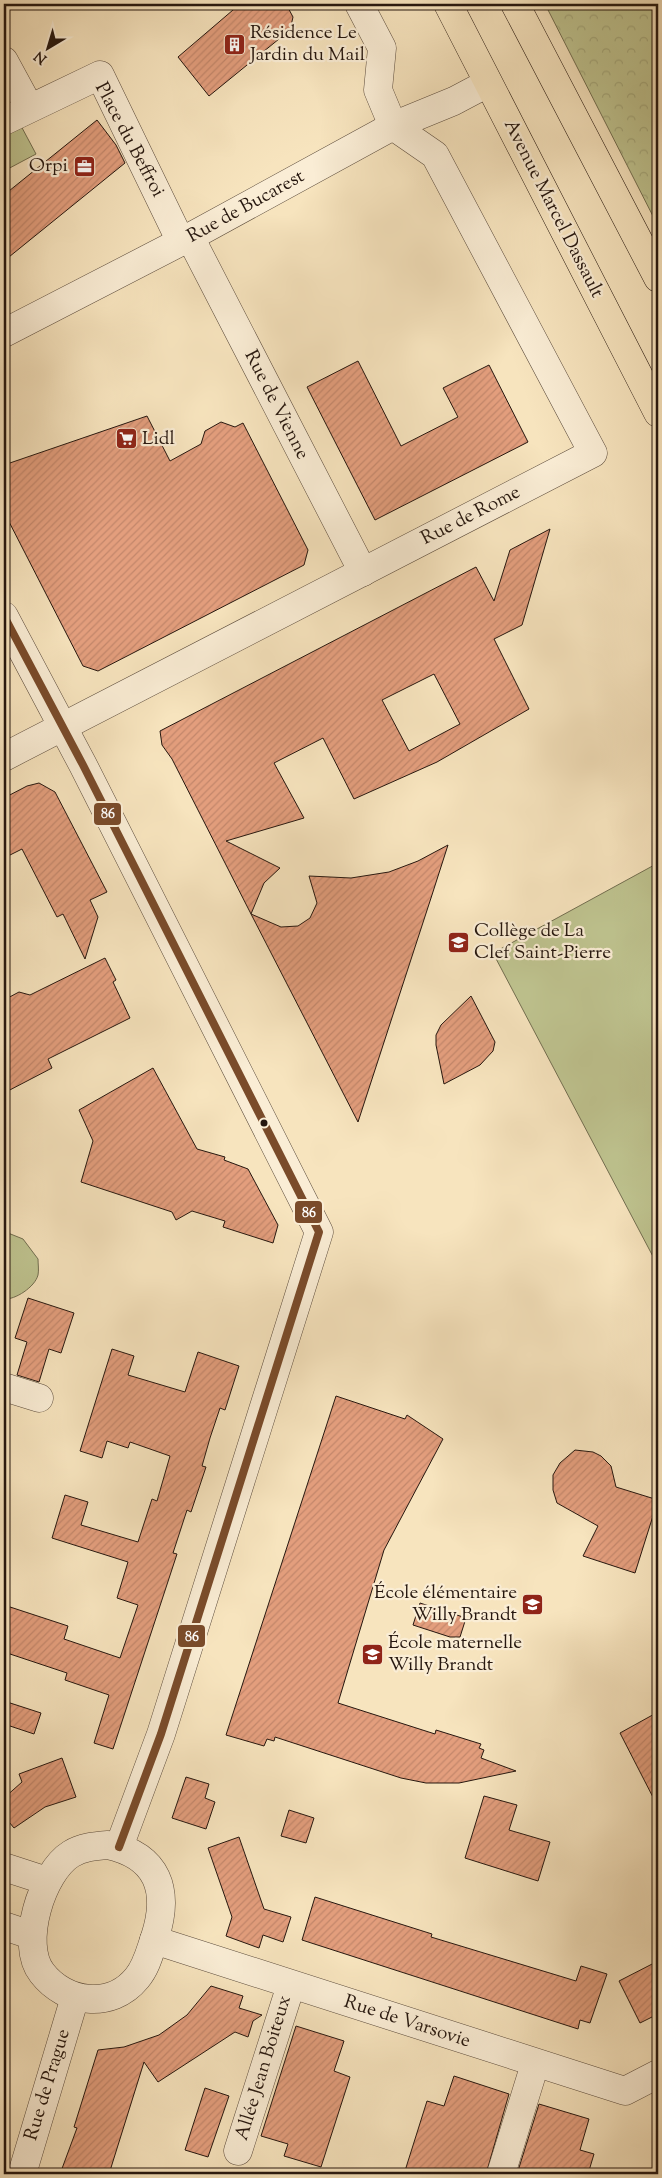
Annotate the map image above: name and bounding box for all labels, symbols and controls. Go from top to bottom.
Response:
place label: Résidence Le Jardin du Mail [249,20,365,69]
north arrow [22,22,72,72]
building icon: Résidence Le Jardin du Mail [222,32,246,56]
text: N [31,45,52,68]
street label: Place du Beffroi [87,78,171,202]
street label: Avenue Marcel Dassault [496,115,610,303]
place label: Orpi [29,153,68,180]
office icon: Orpi [72,154,96,178]
street label: Rue de Bucarest [182,163,310,250]
street label: Rue de Vienne [237,345,315,465]
place label: Lidl [142,426,175,453]
supermarket icon: Lidl [114,427,138,451]
street label: Rue de Rome [417,479,525,553]
line badge: 86 [93,802,122,826]
text: 86 [101,805,115,825]
place label: Collège de La Clef Saint-Pierre [474,918,611,967]
school or university icon: Collège de La Clef Saint-Pierre [446,930,470,954]
unlabelled marker [259,1118,269,1128]
line badge: 86 [294,1200,323,1224]
text: 86 [302,1204,316,1224]
place label: École élémentaire Willy Brandt [374,1580,517,1629]
school or university icon: École élémentaire Willy Brandt [521,1592,545,1616]
line badge: 86 [177,1624,206,1648]
text: 86 [185,1628,199,1648]
place label: École maternelle Willy Brandt [388,1630,522,1679]
school or university icon: École maternelle Willy Brandt [360,1642,384,1666]
street label: Rue de Varsovie [340,1989,474,2055]
street label: Allée Jean Boiteux [229,1992,299,2144]
street label: Rue de Prague [18,2026,78,2144]

